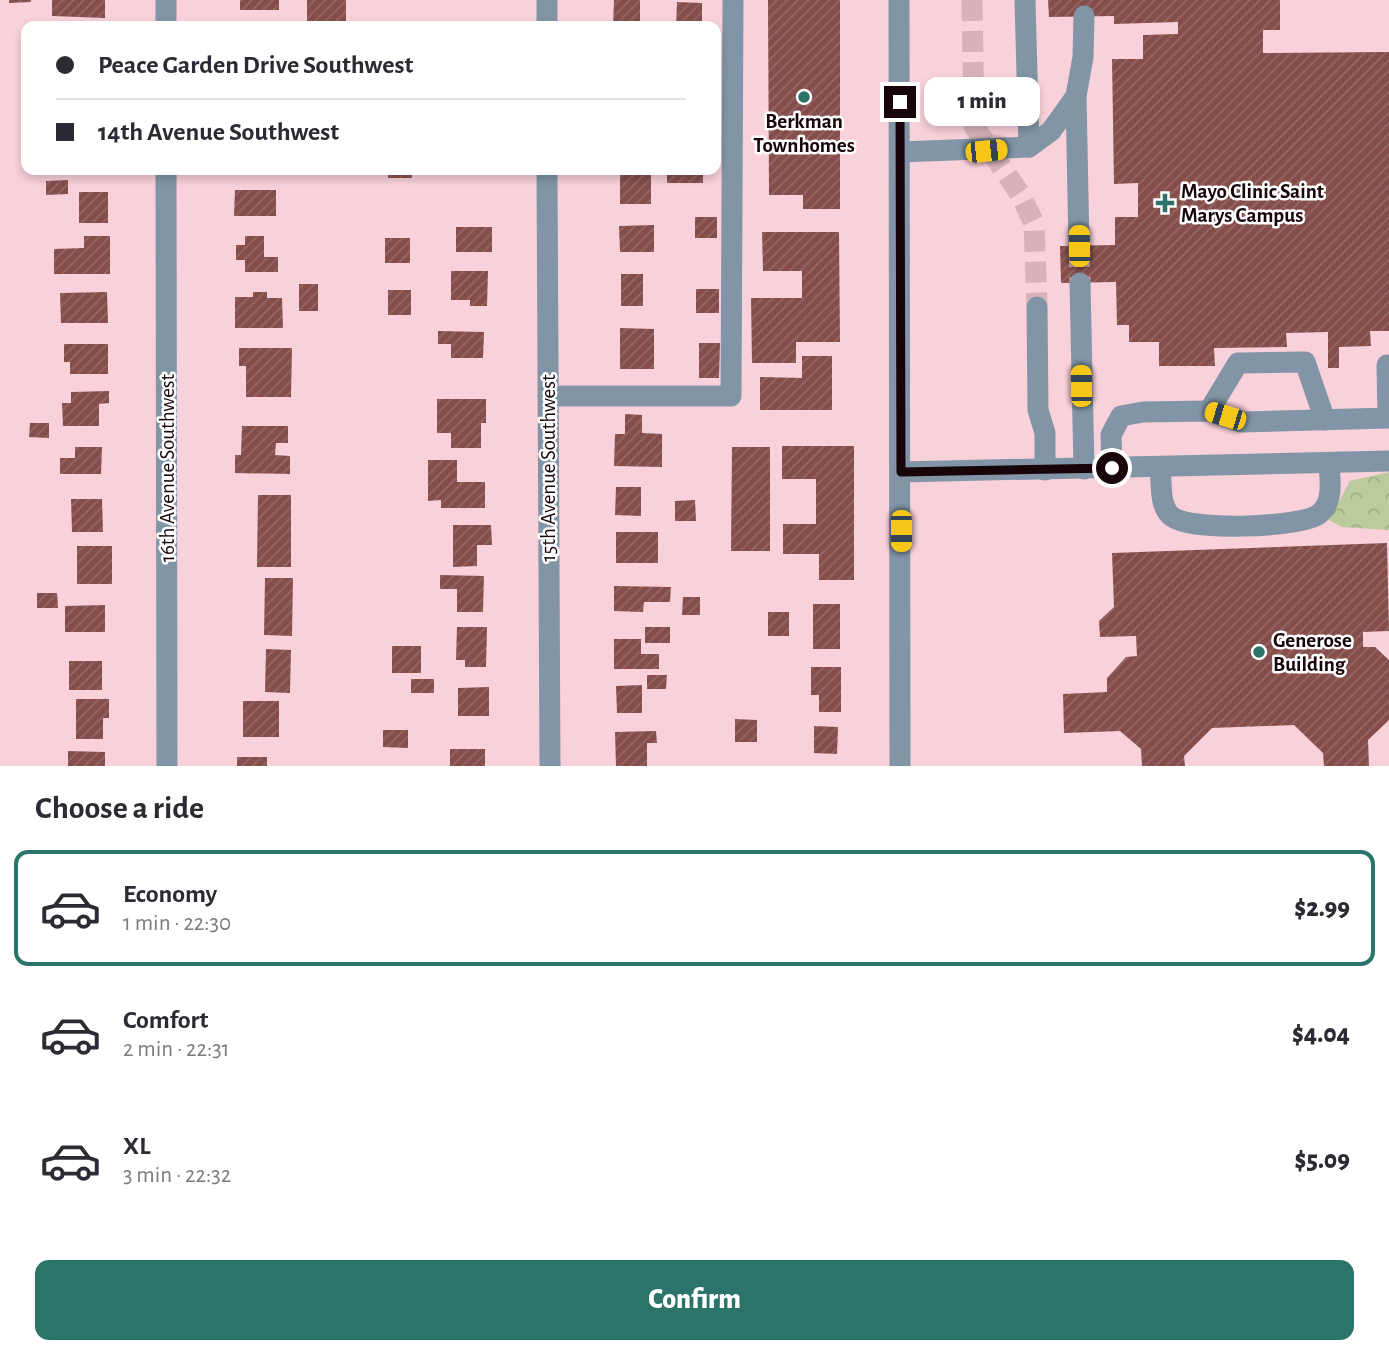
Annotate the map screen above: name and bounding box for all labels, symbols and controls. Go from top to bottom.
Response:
text: Peace Garden Drive Southwest [98,52,413,78]
callout: 1 min [925,78,1040,126]
route end [884,86,916,118]
marker: Berkman Townhomes [796,89,812,105]
text: 1 min [958,90,1006,113]
place label: Berkman Townhomes [753,111,855,156]
text: 14th Avenue Southwest [98,119,339,145]
car [965,138,1008,164]
place label: Mayo Clinic Saint Marys Campus [1181,181,1324,226]
marker: Mayo Clinic Saint Marys Campus [1155,193,1175,213]
car [1069,225,1090,267]
car [1071,365,1092,407]
street label: 16th Avenue Southwest [157,373,178,562]
street label: 15th Avenue Southwest [538,374,559,562]
car [1202,400,1249,432]
route start [1096,452,1128,484]
car [891,510,912,552]
place label: Generose Building [1273,630,1352,675]
marker: Generose Building [1251,644,1267,660]
text: Choose a ride [35,792,204,824]
icon: car [39,877,102,940]
text: Economy [123,881,217,907]
text: $2.99 [1294,895,1350,921]
text: 1 min · 22:30 [123,912,231,935]
icon: car [39,1003,102,1066]
text: Comfort [123,1007,208,1033]
text: $4.04 [1292,1021,1350,1047]
text: 2 min · 22:31 [123,1038,230,1061]
icon: car [39,1129,102,1192]
text: XL [123,1133,150,1159]
text: $5.09 [1295,1147,1350,1173]
text: 3 min · 22:32 [123,1164,231,1187]
button: Confirm [35,1260,1354,1340]

